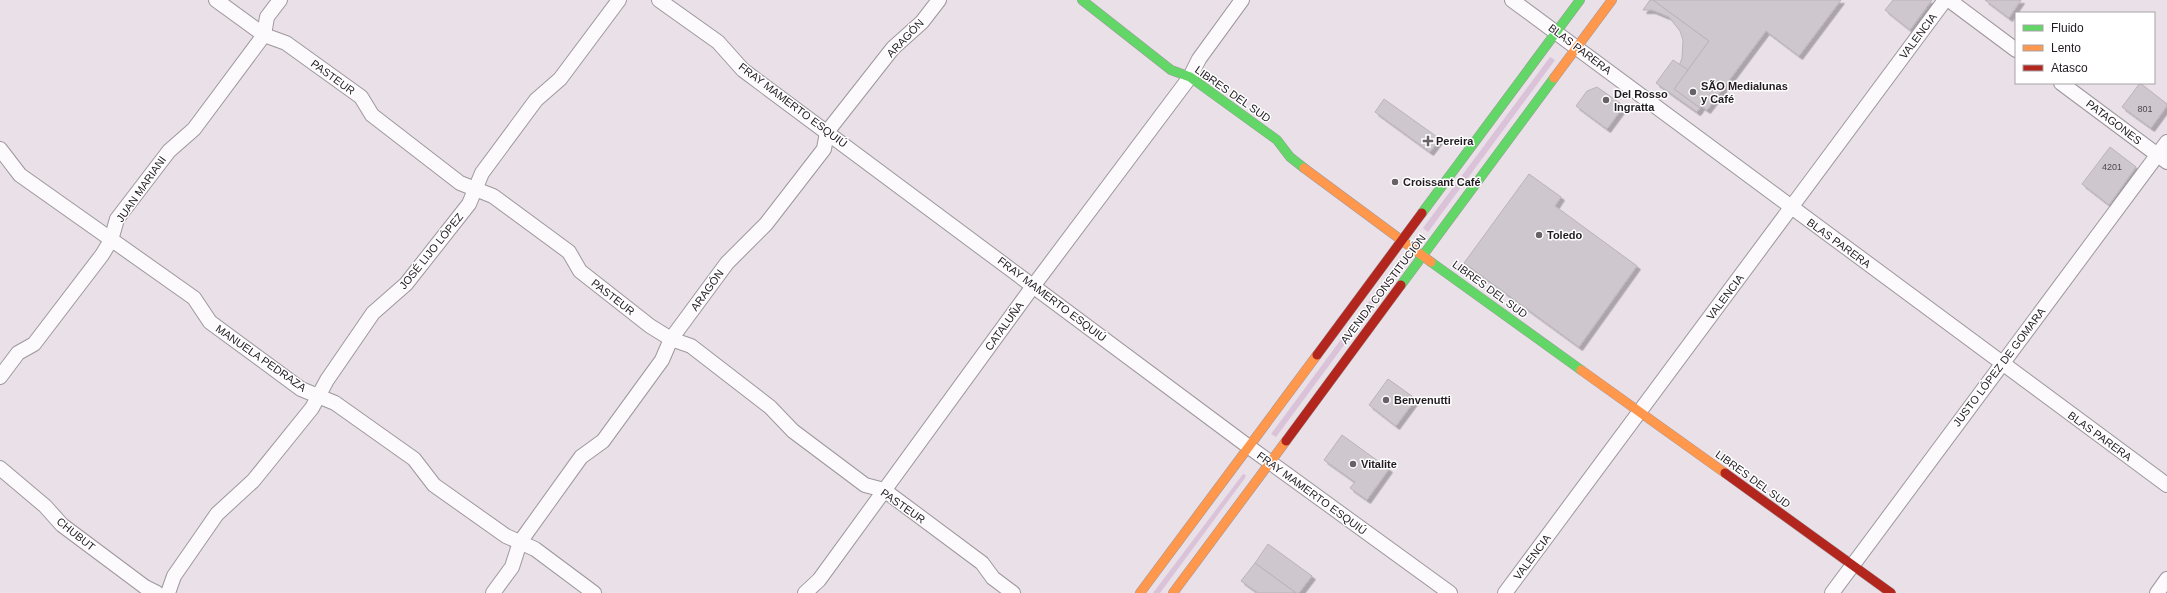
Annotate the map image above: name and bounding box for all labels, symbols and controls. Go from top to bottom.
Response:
street label: VALENCIA [1897,10,1939,61]
legend [2015,12,2155,84]
street label: ARAGÓN [884,17,926,59]
street label: BLAS PARERA [1546,21,1614,77]
text: Fluido [2051,21,2084,35]
text: Lento [2051,41,2081,55]
street label: PASTEUR [309,57,357,97]
street label: FRAY MAMERTO ESQUIÚ [737,60,850,150]
text: Atasco [2051,61,2088,75]
street label: LIBRES DEL SUD [1193,63,1273,125]
place label: SÃO Medialunas y Café [1701,80,1788,105]
marker: SÃO Medialunas y Café [1688,87,1698,97]
place label: Del Rosso Ingratta [1614,88,1668,113]
marker: Del Rosso Ingratta [1601,95,1611,105]
street label: PATAGONES [2084,97,2144,147]
house number: 801 [2137,104,2153,114]
place label: Pereira [1436,135,1474,147]
marker: Pereira [1423,136,1433,146]
street label: JUAN MARIANI [114,154,168,224]
house number: 4201 [2102,162,2122,172]
place label: Croissant Café [1403,176,1481,188]
marker: Croissant Café [1390,177,1400,187]
street label: JOSÉ LIJO LÓPEZ [397,210,465,291]
street label: BLAS PARERA [1805,216,1874,270]
place label: Toledo [1547,229,1583,241]
marker: Toledo [1534,230,1544,240]
street label: AVENIDA CONSTITUCIÓN [1338,232,1428,346]
street label: FRAY MAMERTO ESQUIÚ [996,254,1109,344]
street label: LIBRES DEL SUD [1450,258,1530,320]
street label: ARAGÓN [688,267,726,313]
street label: VALENCIA [1704,271,1746,322]
street label: PASTEUR [589,277,637,318]
street label: CATALUÑA [982,299,1026,353]
street label: JUSTO LÓPEZ DE GOMARA [1950,305,2048,429]
street label: MANUELA PEDRAZA [213,322,309,394]
place label: Benvenutti [1394,394,1451,406]
marker: Benvenutti [1381,395,1391,405]
street label: BLAS PARERA [2066,409,2135,463]
street label: LIBRES DEL SUD [1713,448,1793,510]
street label: FRAY MAMERTO ESQUIÚ [1255,449,1369,537]
place label: Vitalite [1361,458,1397,470]
marker: Vitalite [1348,459,1358,469]
street label: PASTEUR [879,486,927,526]
street label: CHUBUT [54,515,98,553]
street label: VALENCIA [1511,531,1553,582]

